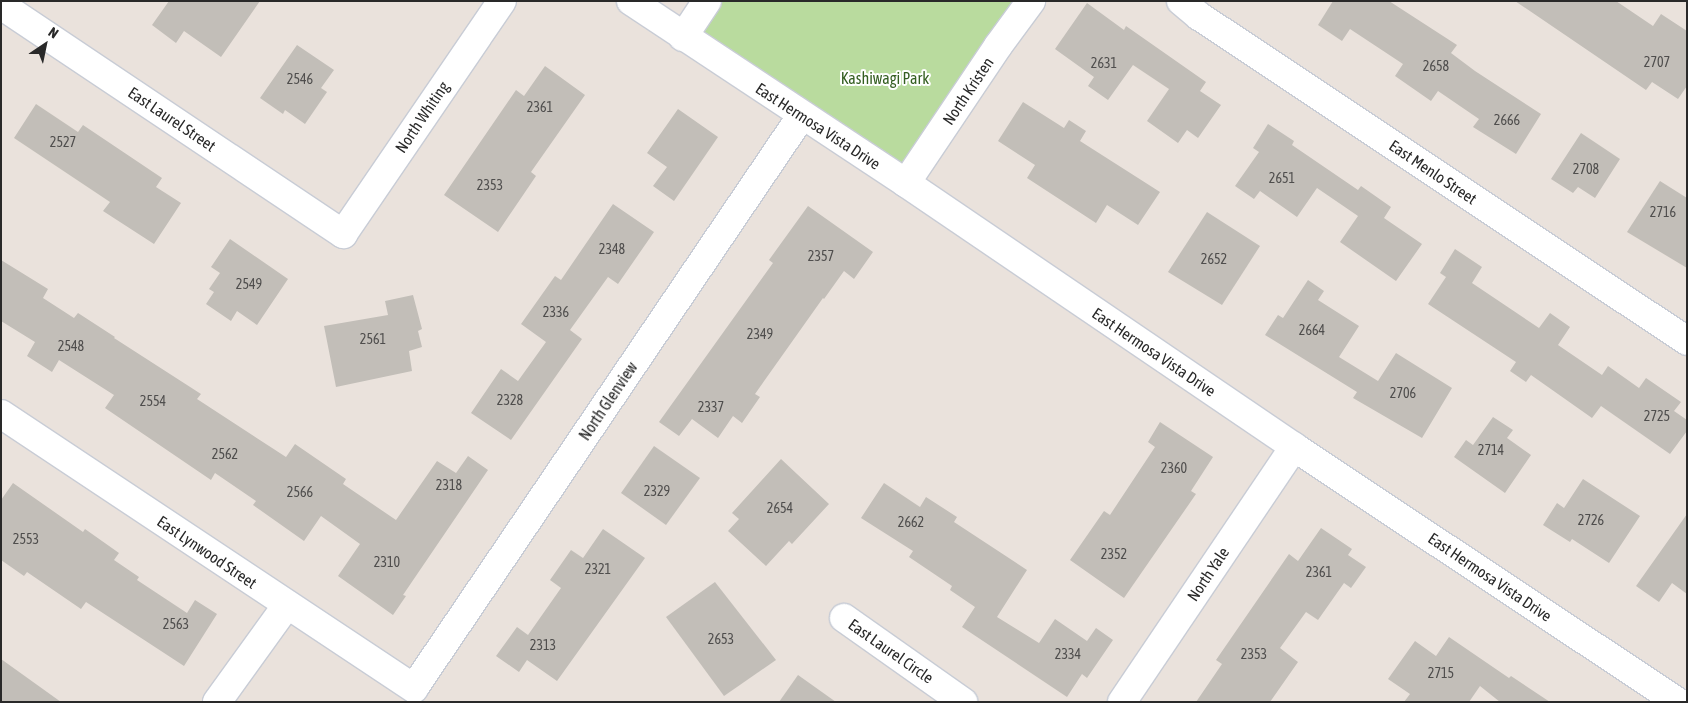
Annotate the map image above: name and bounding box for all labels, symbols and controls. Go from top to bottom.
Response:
north arrow [20,20,70,70]
text: N [45,24,61,42]
street label: North Kristen [938,54,998,128]
house number: 2707 [1644,54,1670,70]
house number: 2631 [1091,55,1117,71]
house number: 2658 [1423,58,1449,74]
park label: Kashiwagi Park [841,68,929,88]
house number: 2546 [287,71,313,87]
street label: North Whiting [391,78,453,156]
street label: East Hermosa Vista Drive [752,79,884,173]
street label: East Laurel Street [125,83,219,155]
house number: 2361 [527,99,553,115]
house number: 2666 [1494,112,1520,128]
house number: 2527 [50,134,76,150]
street label: East Menlo Street [1386,136,1480,208]
house number: 2708 [1573,161,1599,177]
house number: 2651 [1269,170,1295,186]
house number: 2353 [477,177,503,193]
house number: 2716 [1650,204,1676,220]
house number: 2348 [599,241,625,257]
house number: 2357 [808,248,834,264]
house number: 2652 [1201,251,1227,267]
house number: 2549 [236,276,262,292]
house number: 2336 [543,304,569,320]
street label: East Hermosa Vista Drive [1089,304,1219,400]
house number: 2664 [1299,322,1325,338]
house number: 2349 [747,326,773,342]
house number: 2561 [360,331,386,347]
house number: 2548 [58,338,84,354]
street label: North Glenview [575,358,641,444]
house number: 2706 [1390,385,1416,401]
house number: 2328 [497,392,523,408]
house number: 2554 [140,393,166,409]
house number: 2337 [698,399,724,415]
house number: 2725 [1644,408,1670,424]
house number: 2714 [1478,442,1504,458]
house number: 2562 [212,446,238,462]
house number: 2360 [1161,460,1187,476]
house number: 2318 [436,477,462,493]
house number: 2329 [644,483,670,499]
house number: 2566 [287,484,313,500]
house number: 2654 [767,500,793,516]
street label: East Lynwood Street [154,512,260,592]
house number: 2726 [1578,512,1604,528]
house number: 2662 [898,514,924,530]
street label: East Hermosa Vista Drive [1425,529,1555,625]
house number: 2553 [13,531,39,547]
street label: North Yale [1183,543,1233,605]
house number: 2352 [1101,546,1127,562]
house number: 2310 [374,554,400,570]
house number: 2321 [585,561,611,577]
house number: 2361 [1306,564,1332,580]
street label: East Laurel Circle [845,615,937,687]
house number: 2563 [163,616,189,632]
house number: 2653 [708,631,734,647]
house number: 2313 [530,637,556,653]
house number: 2334 [1055,646,1081,662]
house number: 2353 [1241,646,1267,662]
house number: 2715 [1428,665,1454,681]

